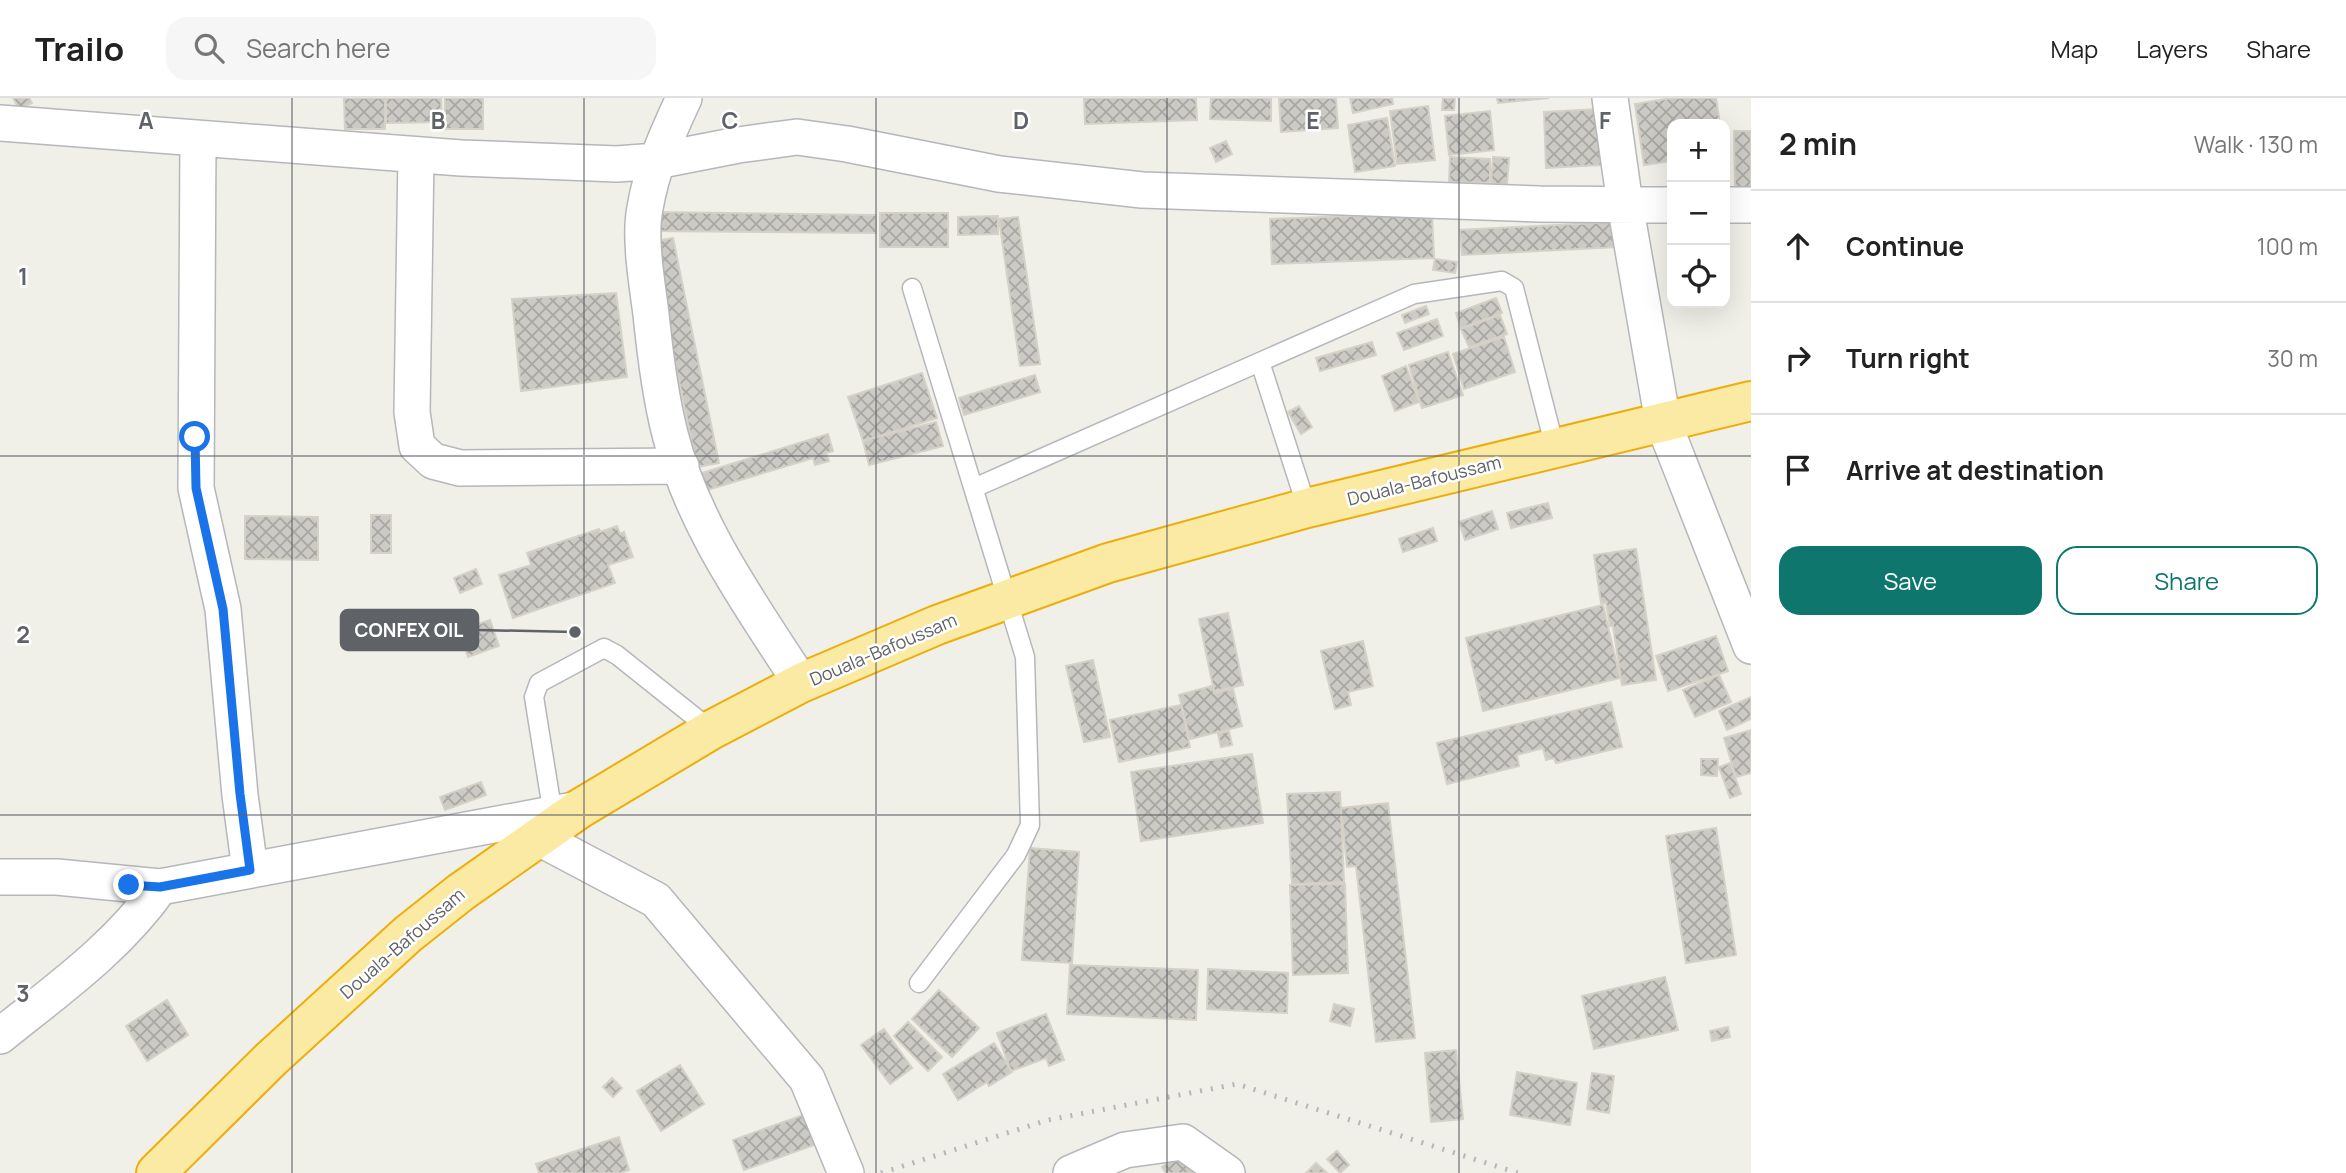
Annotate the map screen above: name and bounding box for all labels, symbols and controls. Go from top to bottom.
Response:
search box [166,17,656,80]
text: Trailo [35,26,124,71]
icon: search [190,29,228,67]
text: Search here [246,30,391,66]
text: Map [2051,32,2098,65]
text: Layers [2136,32,2208,65]
text: Share [2246,32,2311,65]
text: A [138,104,154,136]
text: B [431,104,445,136]
text: C [722,104,739,136]
text: D [1013,104,1029,136]
text: E [1306,104,1320,136]
text: F [1599,104,1611,136]
map controls [1667,119,1730,308]
button: + [1667,119,1730,182]
text: 2 min [1779,123,1857,164]
text: Walk · 130 m [2194,128,2318,160]
button: − [1667,182,1730,245]
icon: ahead [1779,227,1817,265]
text: Continue [1846,228,1964,264]
text: 100 m [2257,230,2318,262]
button: locate [1667,245,1730,308]
text: 1 [18,260,28,292]
icon: right [1779,339,1817,377]
text: Turn right [1846,340,1970,376]
text: 30 m [2267,342,2318,374]
route start [179,421,210,452]
street label: Douala-Bafoussam [1345,449,1503,511]
icon: arrive [1779,451,1817,489]
text: Arrive at destination [1846,452,2104,488]
button: Save [1779,546,2042,615]
button: Share [2056,546,2318,615]
street label: Douala-Bafoussam [806,607,960,691]
callout: CONFEX OIL [341,610,478,650]
text: CONFEX OIL [355,617,463,643]
text: 2 [16,618,30,650]
route end [113,869,144,900]
street label: Douala-Bafoussam [335,882,469,1004]
text: 3 [16,977,30,1009]

